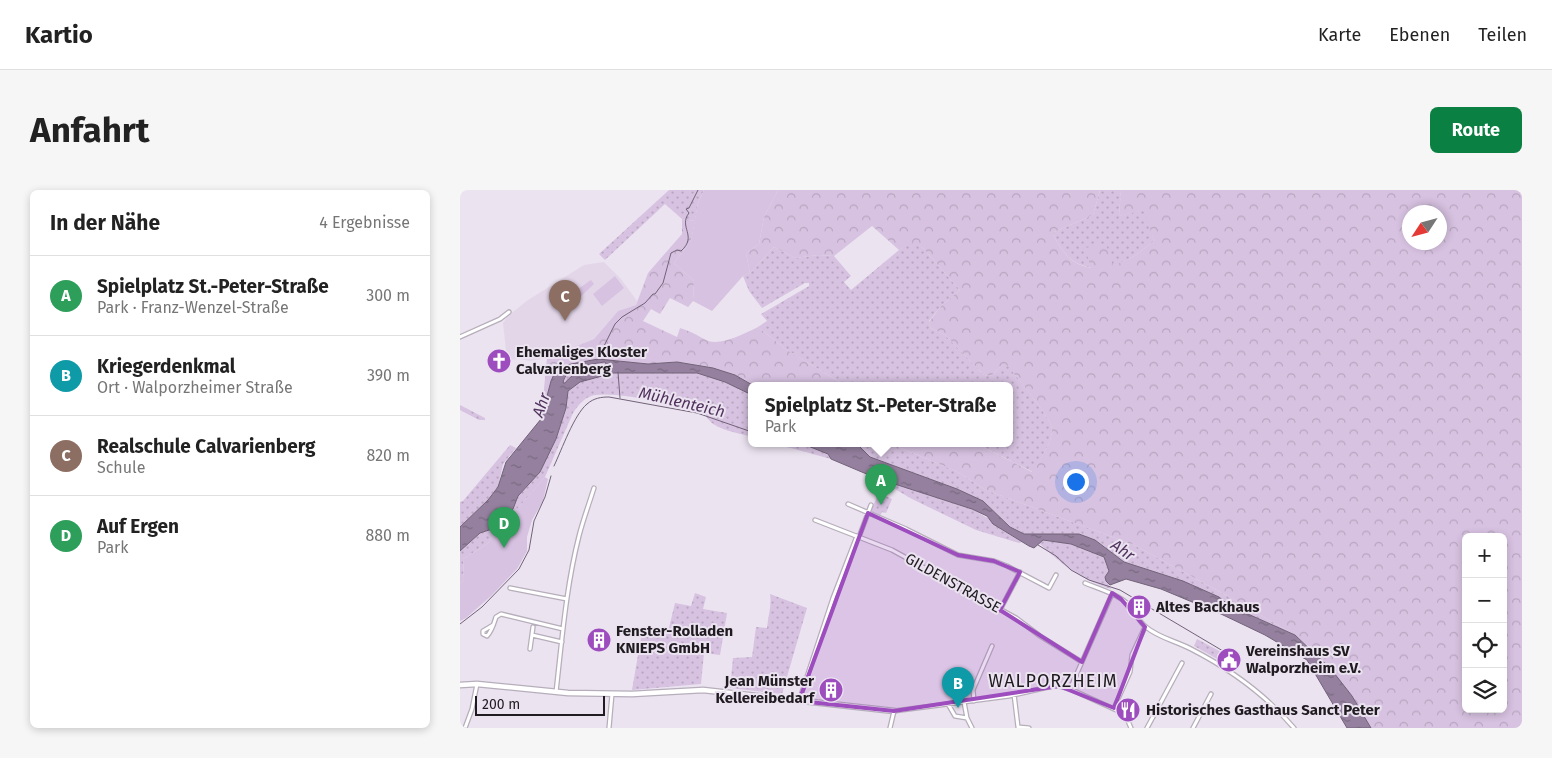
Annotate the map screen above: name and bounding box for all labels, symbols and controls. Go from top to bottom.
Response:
text: Kartio [25,21,93,49]
text: Karte [1318,24,1361,46]
text: Ebenen [1389,24,1450,46]
text: Teilen [1478,24,1527,46]
button: Route [1430,107,1522,153]
text: Anfahrt [30,109,149,151]
north arrow [1402,205,1447,250]
text: In der Nähe [50,210,160,236]
text: 4 Ergebnisse [319,213,410,232]
text: Spielplatz St.-Peter-Straße [97,275,329,298]
pin: C [549,280,581,321]
text: A [61,286,71,305]
text: 300 m [366,286,410,305]
text: Park · Franz-Wenzel-Straße [97,298,289,317]
place label: Ehemaliges Kloster Calvarienberg [516,343,648,378]
church icon: Ehemaliges Kloster Calvarienberg [486,348,512,374]
text: Kriegerdenkmal [97,355,235,378]
text: B [61,366,71,385]
text: 390 m [367,366,410,385]
text: Ort · Walporzheimer Straße [97,378,293,397]
popup [748,382,1013,447]
water label: Mühlenteich [637,383,727,421]
water label: Ahr [528,389,554,421]
text: Spielplatz St.-Peter-Straße [765,394,996,417]
text: Park [765,417,796,436]
text: Realschule Calvarienberg [97,435,316,458]
text: C [61,446,71,465]
text: 820 m [367,446,410,465]
text: Schule [97,458,145,477]
pin: A [865,464,897,505]
your location [1063,469,1089,495]
pin: D [488,507,520,548]
text: Auf Ergen [97,515,179,538]
text: D [61,526,71,545]
text: 880 m [365,526,410,545]
map controls [1462,533,1507,713]
button: + [1462,533,1507,578]
water label: Ahr [1107,535,1139,565]
text: Park [97,538,129,557]
street label: GILDENSTRASSE [902,549,1004,617]
button: − [1462,578,1507,623]
building icon: Altes Backhaus [1126,594,1152,620]
place label: Altes Backhaus [1155,598,1260,616]
place label: Fenster-Rolladen KNIEPS GmbH [616,622,733,657]
button: locate [1462,623,1507,668]
building icon: Fenster-Rolladen KNIEPS GmbH [586,627,612,653]
place label: Vereinshaus SV Walporzheim e.V. [1245,642,1361,677]
public building icon: Vereinshaus SV Walporzheim e.V. [1216,647,1242,673]
pin: B [942,667,974,708]
button: layers [1462,668,1507,713]
district label: WALPORZHEIM [988,670,1118,692]
place label: Jean Münster Kellereibedarf [715,672,816,707]
building icon: Jean Münster Kellereibedarf [818,677,844,703]
scale bar [475,693,605,716]
text: 200 m [482,696,520,713]
restaurant icon: Historisches Gasthaus Sanct Peter [1115,697,1141,723]
place label: Historisches Gasthaus Sanct Peter [1146,701,1381,719]

